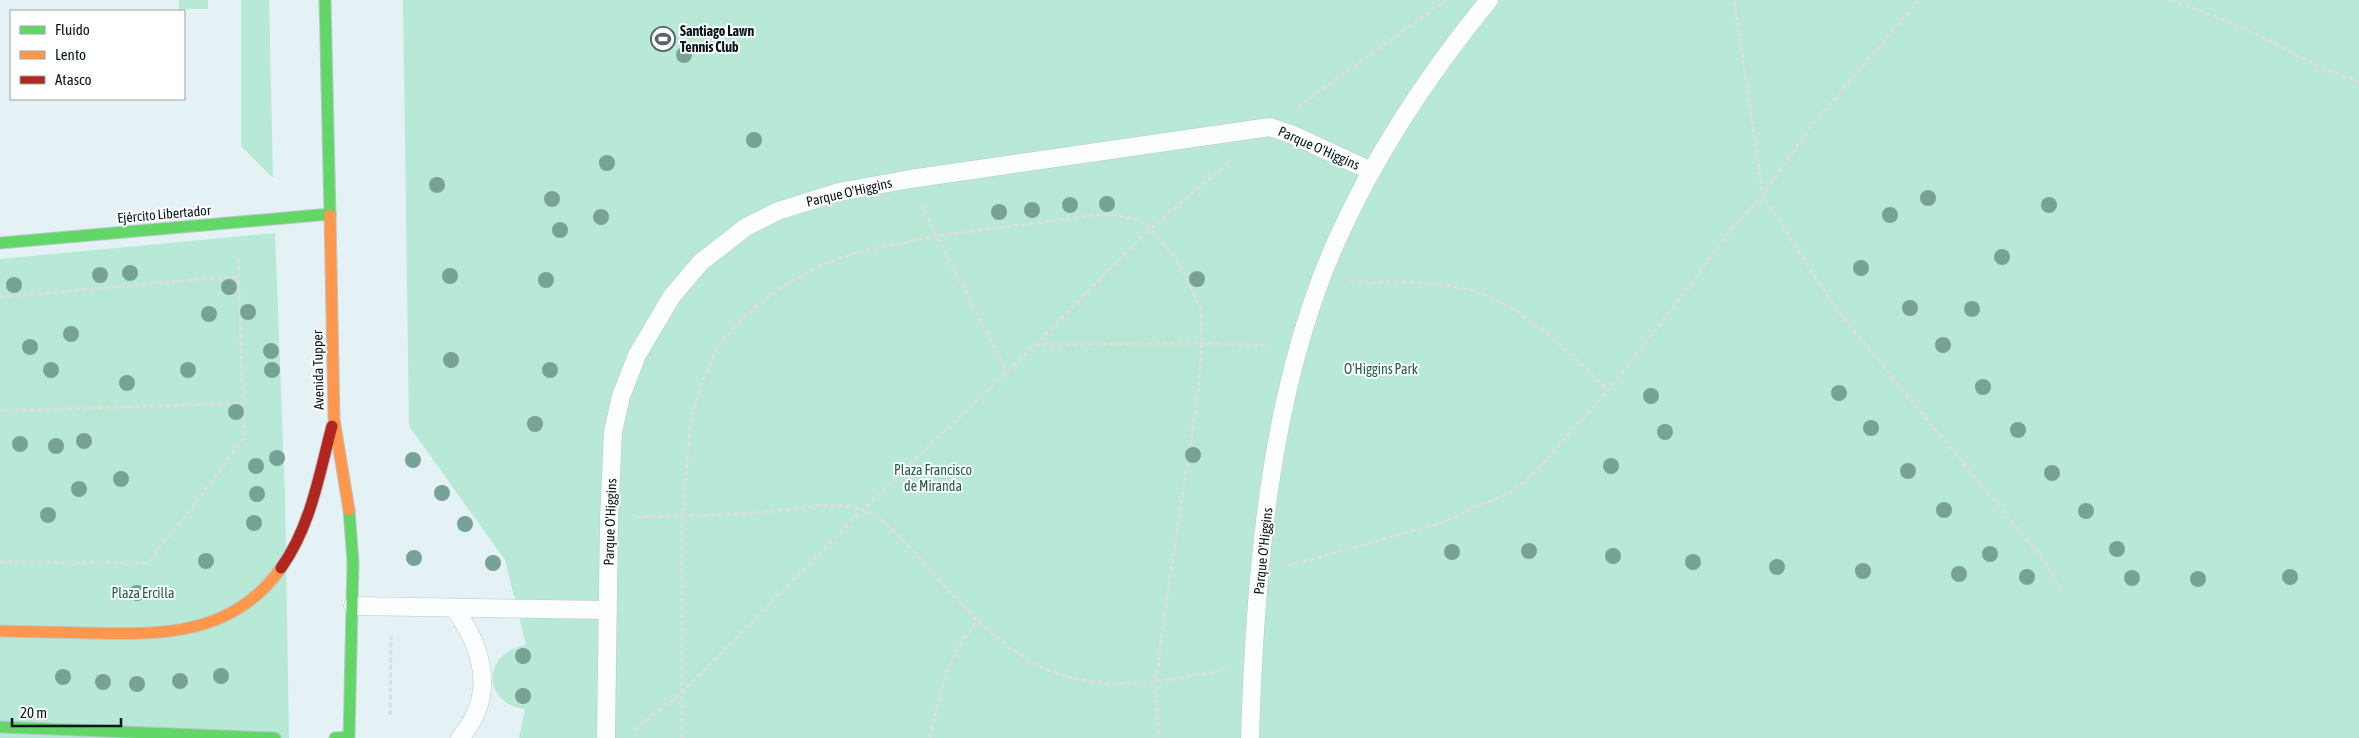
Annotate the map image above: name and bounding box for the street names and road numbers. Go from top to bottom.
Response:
street label: Parque O'Higgins [1276,123,1362,173]
street label: Parque O'Higgins [805,174,893,210]
street label: Ejército Libertador [116,202,212,226]
street label: Avenida Tupper [309,329,327,410]
street label: Parque O'Higgins [600,478,620,566]
street label: Parque O'Higgins [1250,507,1276,595]

